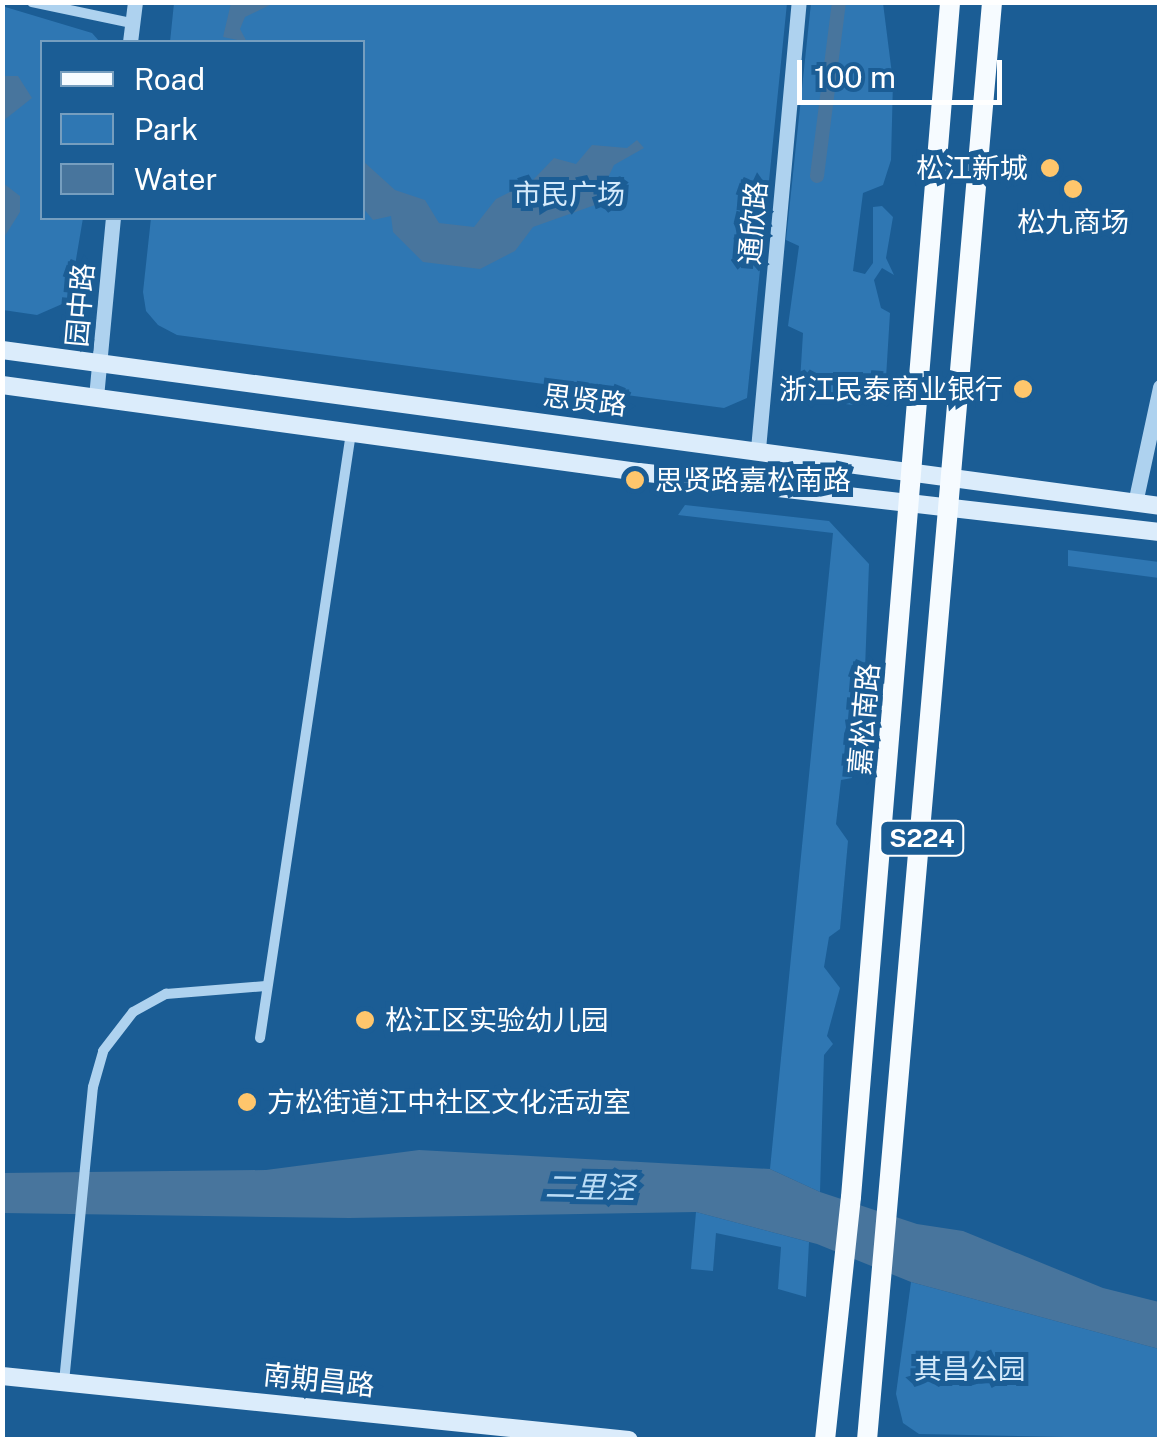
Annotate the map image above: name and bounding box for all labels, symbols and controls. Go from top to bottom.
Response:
legend [40,40,365,220]
scale bar [802,40,1007,102]
text: 100 m [814,59,896,95]
text: Road [134,61,205,97]
text: Park [134,111,198,147]
place label: 松江新城 [916,151,1028,185]
marker: 松江新城 [1037,155,1063,181]
text: Water [134,161,217,197]
park label: 市民广场 [513,177,625,211]
marker: 松九商场 [1062,178,1084,200]
street label: 通欣路 [733,180,773,266]
place label: 松九商场 [1017,205,1129,239]
street label: 园中路 [60,262,100,348]
place label: 浙江民泰商业银行 [779,372,1003,406]
street label: 思贤路 [541,378,629,422]
marker: 浙江民泰商业银行 [1012,378,1034,400]
place label: 思贤路嘉松南路 [655,463,851,497]
marker: 思贤路嘉松南路 [624,469,646,491]
street label: 嘉松南路 [842,662,886,776]
road number: S224 [877,818,967,858]
place label: 松江区实验幼儿园 [385,1003,609,1037]
marker: 松江区实验幼儿园 [354,1009,376,1031]
place label: 方松街道江中社区文化活动室 [267,1085,631,1119]
marker: 方松街道江中社区文化活动室 [236,1091,258,1113]
water label: 二里泾 [545,1168,635,1206]
park label: 其昌公园 [914,1352,1026,1386]
street label: 南期昌路 [262,1357,376,1403]

